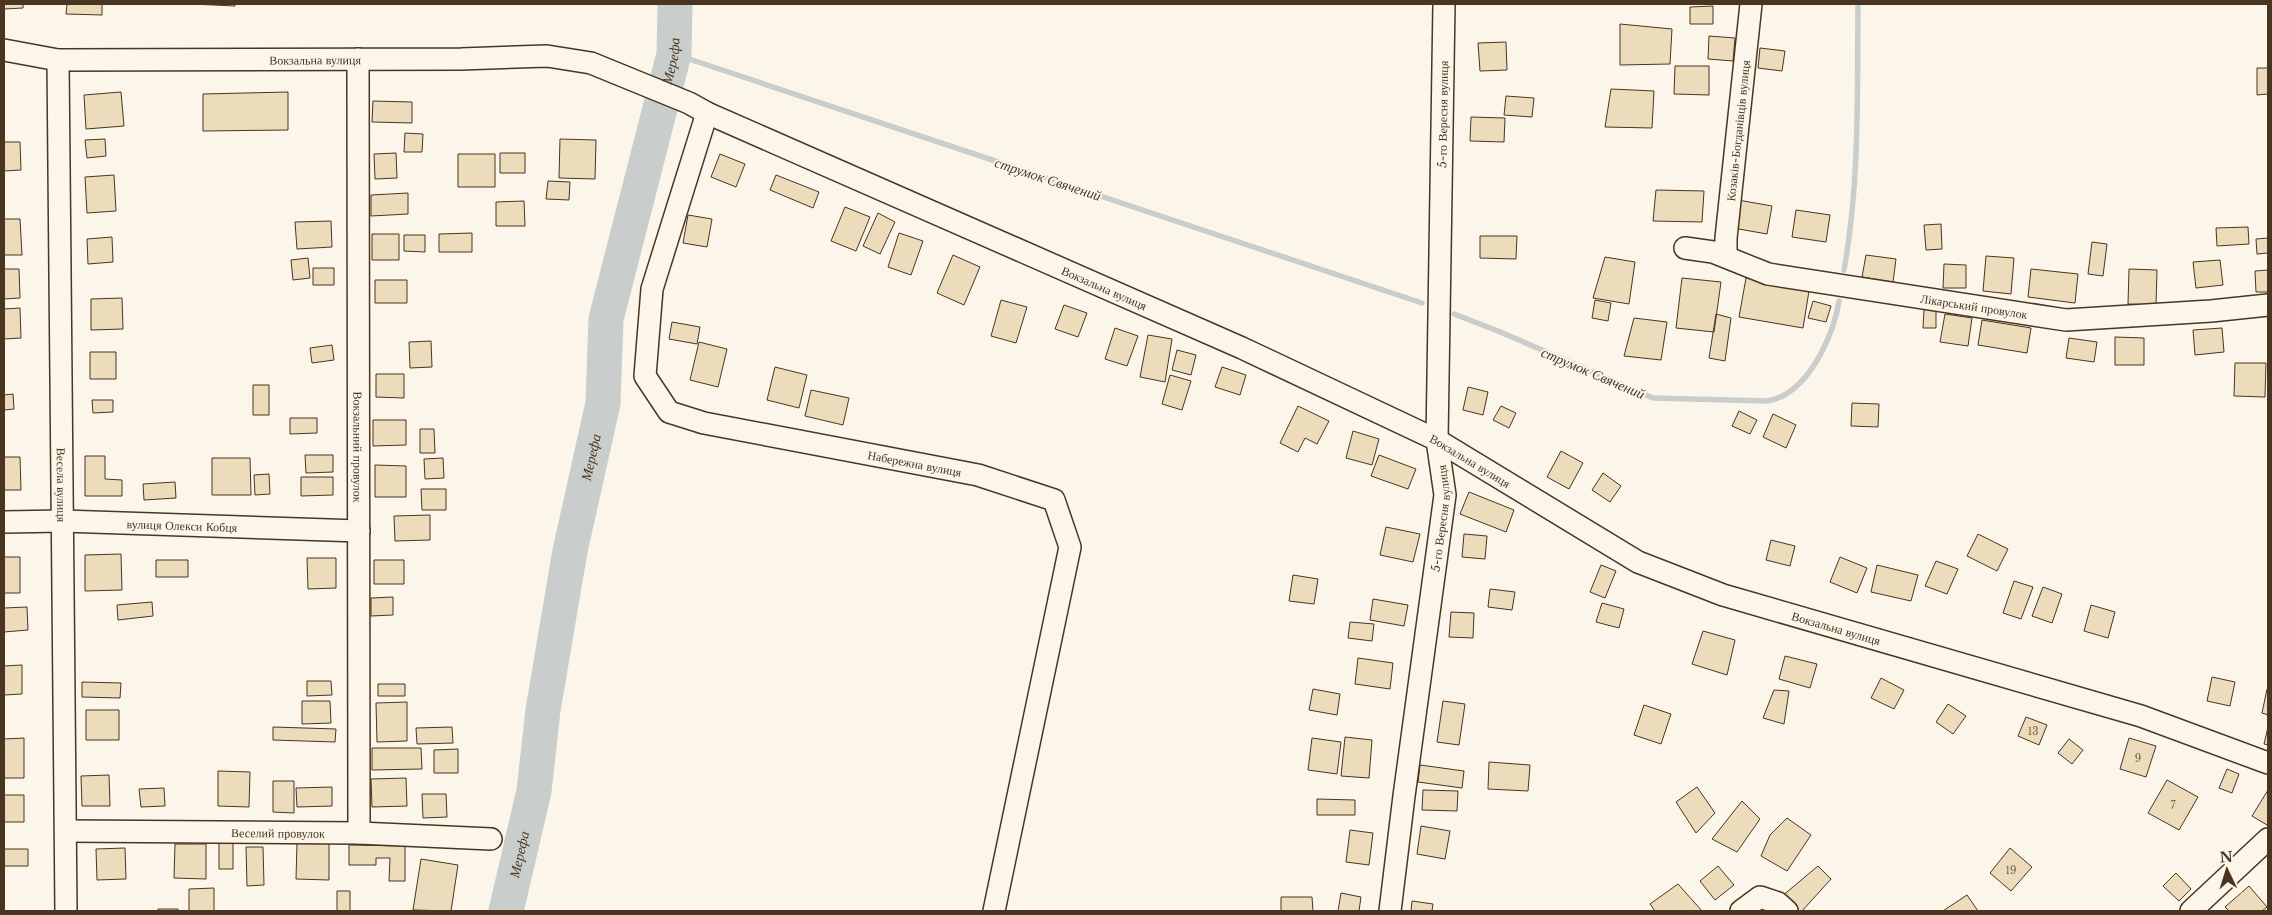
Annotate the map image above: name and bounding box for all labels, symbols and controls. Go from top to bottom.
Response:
water label: Мерефа [657,37,683,87]
street label: Вокзальна вулиця [269,52,361,67]
street label: Козаків-Богданівців вулиця [1722,59,1753,202]
street label: 5-го Вересня вулиця [1434,60,1451,168]
water label: струмок Свячений [992,153,1104,205]
street label: Вокзальна вулиця [1059,262,1150,313]
street label: Лікарський провулок [1919,290,2029,322]
water label: струмок Свячений [1538,343,1648,403]
street label: Вокзальний провулок [351,391,366,503]
street label: Вокзальна вулиця [1428,430,1514,491]
water label: Мерефа [577,432,605,483]
street label: Набережна вулиця [866,447,963,479]
street label: Весела вулиця [54,448,70,523]
street label: 5-го Вересня вулиця [1427,464,1453,573]
street label: вулиця Олекси Кобця [126,516,238,534]
street label: Вокзальна вулиця [1790,608,1883,648]
house number: 13 [2028,725,2038,738]
house number: 9 [2135,752,2141,765]
house number: 7 [2170,799,2176,812]
street label: Веселий провулок [231,825,325,840]
water label: Мерефа [505,829,533,881]
north arrow [2202,845,2252,895]
text: N [2219,848,2233,866]
house number: 19 [2006,864,2016,877]

